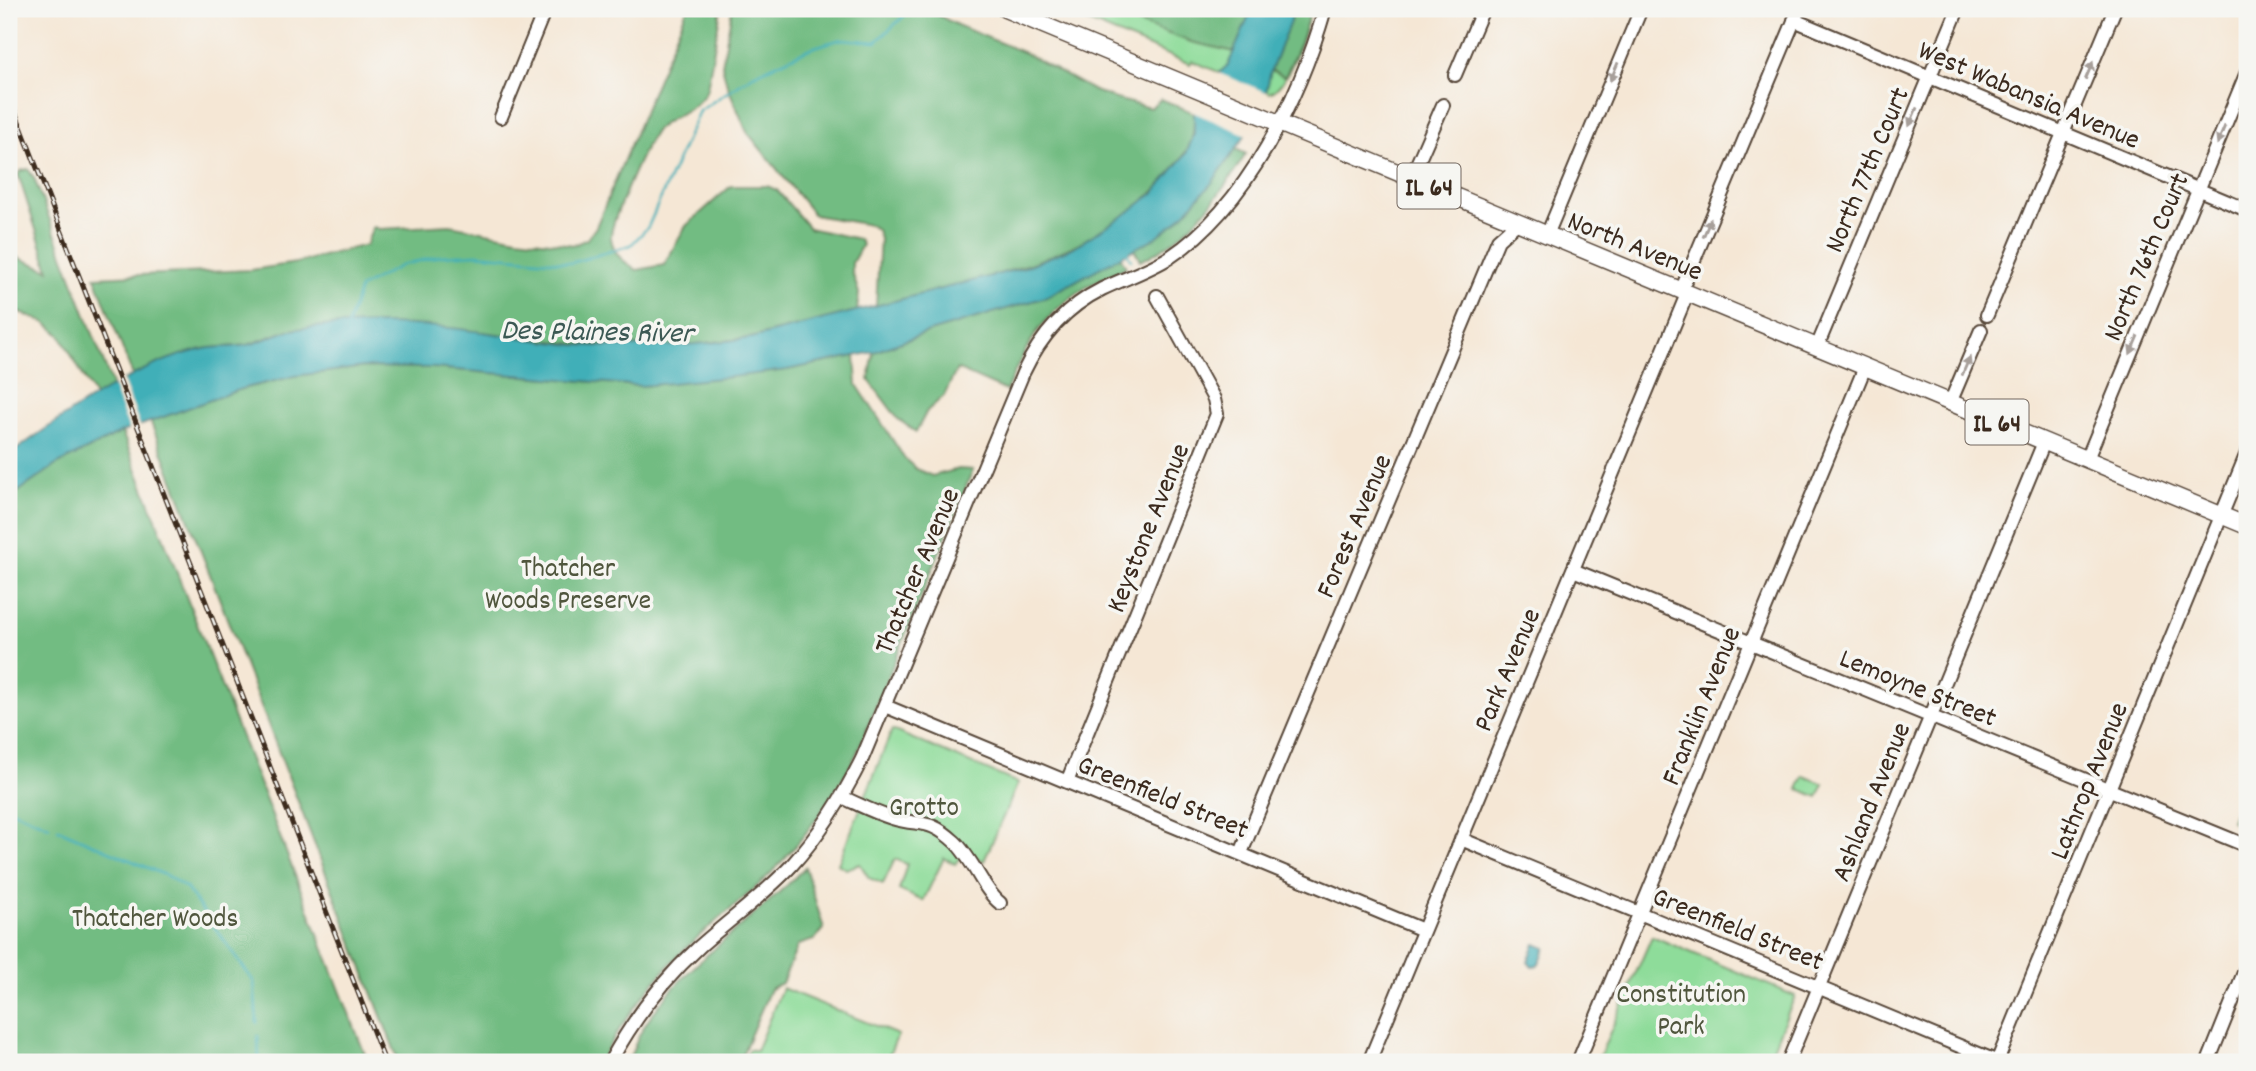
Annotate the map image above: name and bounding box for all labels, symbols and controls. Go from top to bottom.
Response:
street label: West Wabansia Avenue [1911,33,2145,162]
one-way arrow [2083,60,2094,81]
one-way arrow [1609,61,1620,82]
street label: North 77th Court [1817,82,1922,260]
one-way arrow [1908,107,1919,128]
one-way arrow [2215,124,2226,145]
road number: IL 64 [1398,164,1460,209]
street label: North 76th Court [2095,168,2202,348]
street label: North Avenue [1560,203,1708,294]
one-way arrow [1702,217,1713,238]
water label: Des Plaines River [501,311,696,358]
one-way arrow [2128,335,2140,355]
one-way arrow [1961,356,1972,377]
road number: IL 64 [1966,400,2028,444]
street label: Keystone Avenue [1098,438,1203,620]
street label: Forest Avenue [1308,449,1405,605]
street label: Thatcher Avenue [867,483,973,661]
park label: Thatcher Woods Preserve [485,551,651,623]
street label: Park Avenue [1466,603,1554,739]
street label: Franklin Avenue [1654,621,1754,792]
street label: Lemoyne Street [1832,641,2002,740]
street label: Lathrop Avenue [2042,697,2141,867]
street label: Ashland Avenue [1823,717,1924,889]
street label: Greenfield Street [1070,747,1254,852]
park label: Grotto [889,790,959,830]
street label: Greenfield Street [1645,879,1829,984]
park label: Thatcher Woods [72,901,238,941]
park label: Constitution Park [1616,977,1746,1049]

